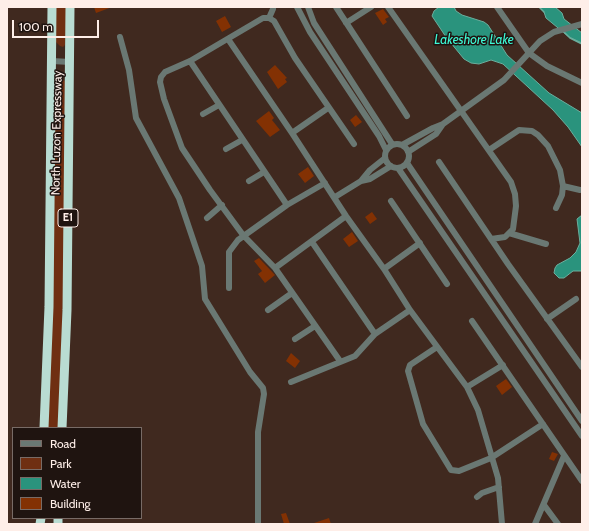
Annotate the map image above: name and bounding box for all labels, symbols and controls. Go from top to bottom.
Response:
scale bar [14,12,101,38]
text: 100 m [19,19,53,34]
water label: Lakeshore Lake [434,32,514,48]
street label: North Luzon Expressway [49,71,65,195]
road number: E1 [58,209,78,227]
legend [12,427,142,519]
text: Road [50,436,76,451]
text: Park [50,456,72,471]
text: Water [50,476,80,491]
text: Building [50,496,91,511]

